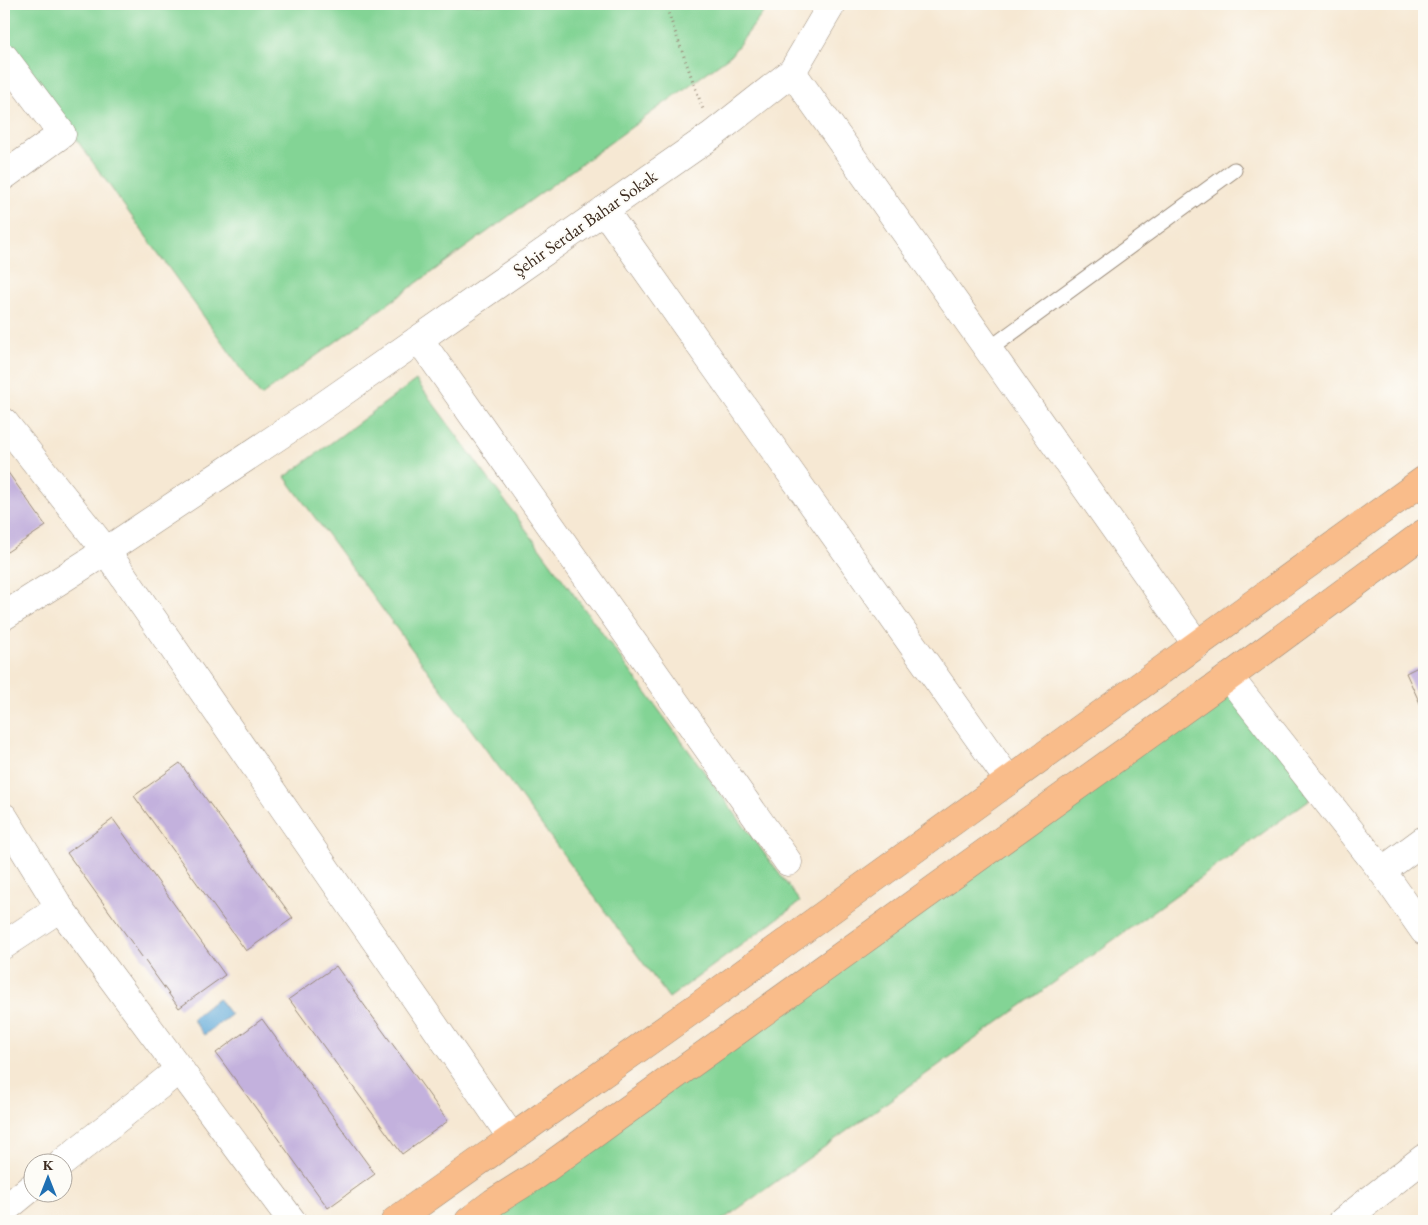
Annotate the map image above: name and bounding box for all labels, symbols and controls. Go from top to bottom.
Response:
street label: Şehir Serdar Bahar Sokak [508,164,662,281]
north arrow [22,1152,72,1202]
text: K [43,1156,54,1174]

